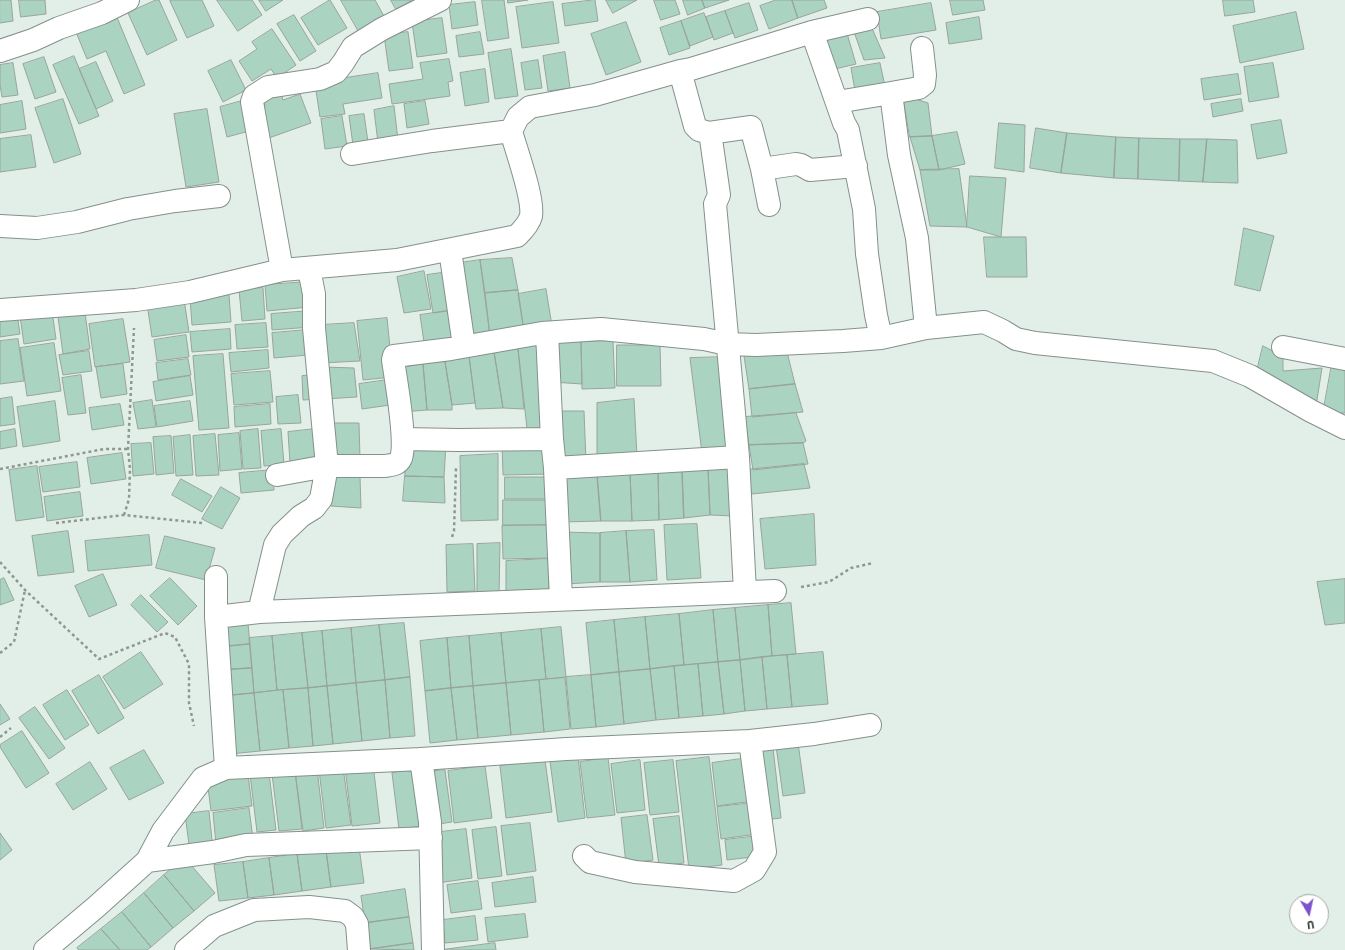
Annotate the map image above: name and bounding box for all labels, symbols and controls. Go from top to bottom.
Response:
north arrow [1289,894,1329,934]
text: U [1306,916,1316,933]

